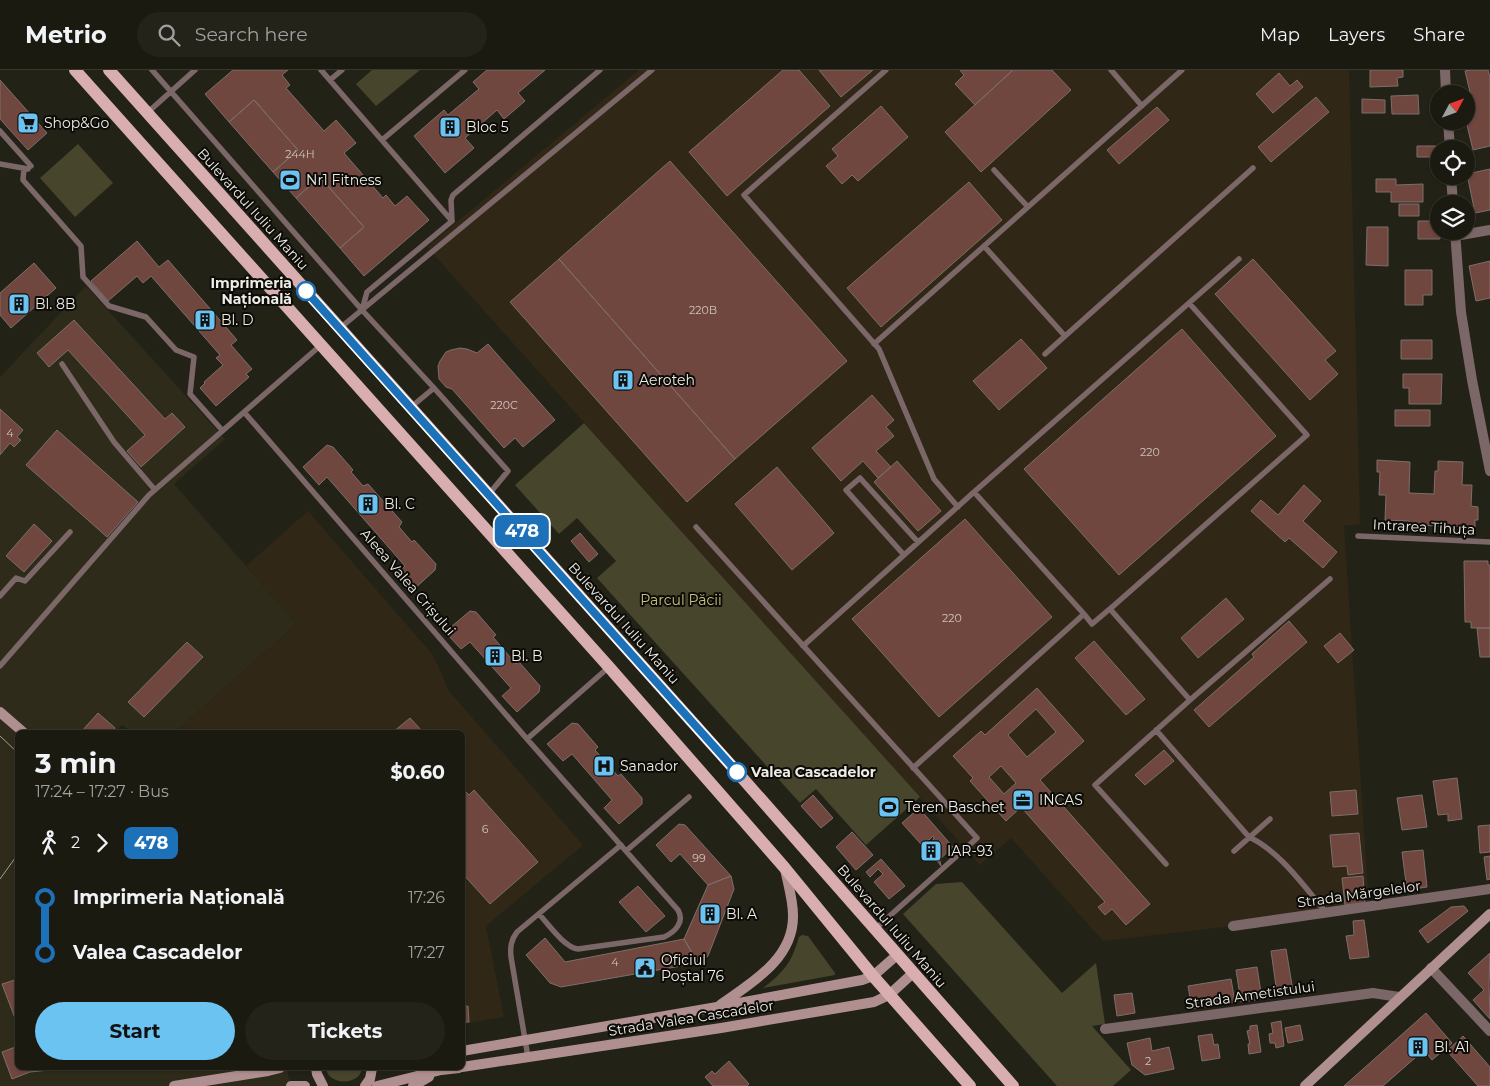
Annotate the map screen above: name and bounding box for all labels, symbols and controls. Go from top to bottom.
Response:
search box [137,12,487,57]
text: Metrio [25,20,107,49]
icon: search [155,21,183,49]
text: Search here [195,23,308,46]
text: Map [1260,24,1300,46]
text: Layers [1328,24,1385,46]
text: Share [1413,24,1465,46]
north arrow [1430,85,1475,130]
map controls [1430,85,1475,240]
supermarket icon: Shop&Go [16,111,40,135]
place label: Shop&Go [44,114,110,132]
building icon: Bloc 5 [438,115,462,139]
place label: Bloc 5 [466,118,509,136]
button: locate [1430,140,1475,185]
street label: Bulevardul Iuliu Maniu [193,144,313,274]
house number: 244H [285,147,315,161]
sports icon: Nr1 Fitness [278,168,302,192]
place label: Nr1 Fitness [306,171,382,189]
button: layers [1430,195,1475,240]
place label: Imprimeria Națională [210,274,292,309]
marker: Imprimeria Națională [296,281,316,301]
building icon: Bl. 8B [7,292,31,316]
place label: Bl. 8B [35,295,75,313]
house number: 220B [689,303,717,317]
building icon: Bl. D [193,308,217,332]
place label: Bl. D [221,311,254,329]
building icon: Aeroteh [611,368,635,392]
place label: Aeroteh [639,371,695,389]
house number: 220C [490,398,518,412]
house number: 4 [6,426,14,440]
house number: 220 [1140,445,1160,459]
building icon: Bl. C [356,492,380,516]
place label: Bl. C [384,495,415,513]
line badge: 478 [493,515,551,547]
street label: Intrarea Tihuța [1372,515,1476,540]
text: 478 [505,520,539,542]
street label: Aleea Valea Crișului [356,525,459,640]
street label: Bulevardul Iuliu Maniu [564,558,684,688]
park label: Parcul Păcii [640,591,722,609]
house number: 220 [942,611,962,625]
building icon: Bl. B [483,644,507,668]
place label: Bl. B [511,647,543,665]
text: 3 min [35,746,117,780]
hospital icon: Sanador [592,754,616,778]
place label: Sanador [620,757,679,775]
text: $0.60 [390,761,445,784]
marker: Valea Cascadelor [727,762,747,782]
place label: Valea Cascadelor [750,763,876,781]
text: 17:24 – 17:27 · Bus [35,782,169,801]
office icon: INCAS [1011,788,1035,812]
place label: INCAS [1039,791,1083,809]
sports icon: Teren Baschet [877,795,901,819]
place label: Teren Baschet [905,798,1005,816]
house number: 6 [482,822,489,836]
icon: walk [35,829,63,857]
icon: forward [88,829,116,857]
text: 478 [134,832,168,854]
text: 2 [71,833,80,852]
building icon: IAR-93 [919,839,943,863]
place label: IAR-93 [947,842,993,860]
house number: 99 [692,851,706,865]
street label: Bulevardul Iuliu Maniu [833,861,951,991]
street label: Strada Mărgelelor [1296,876,1422,912]
text: Imprimeria Națională [73,886,285,909]
text: 17:26 [408,888,445,907]
building icon: Bl. A [698,902,722,926]
place label: Bl. A [726,905,758,923]
text: Valea Cascadelor [73,941,242,964]
text: 17:27 [408,943,445,962]
place label: Oficiul Poștal 76 [661,951,725,986]
house number: 4 [611,955,619,969]
public building icon: Oficiul Poștal 76 [633,956,657,980]
street label: Strada Ametistului [1184,977,1316,1013]
street label: Strada Valea Cascadelor [607,996,775,1040]
button: Start [35,1002,235,1060]
button: Tickets [245,1002,445,1060]
building icon: Bl. A1 [1406,1035,1430,1059]
place label: Bl. A1 [1434,1038,1469,1056]
house number: 2 [1145,1054,1151,1068]

